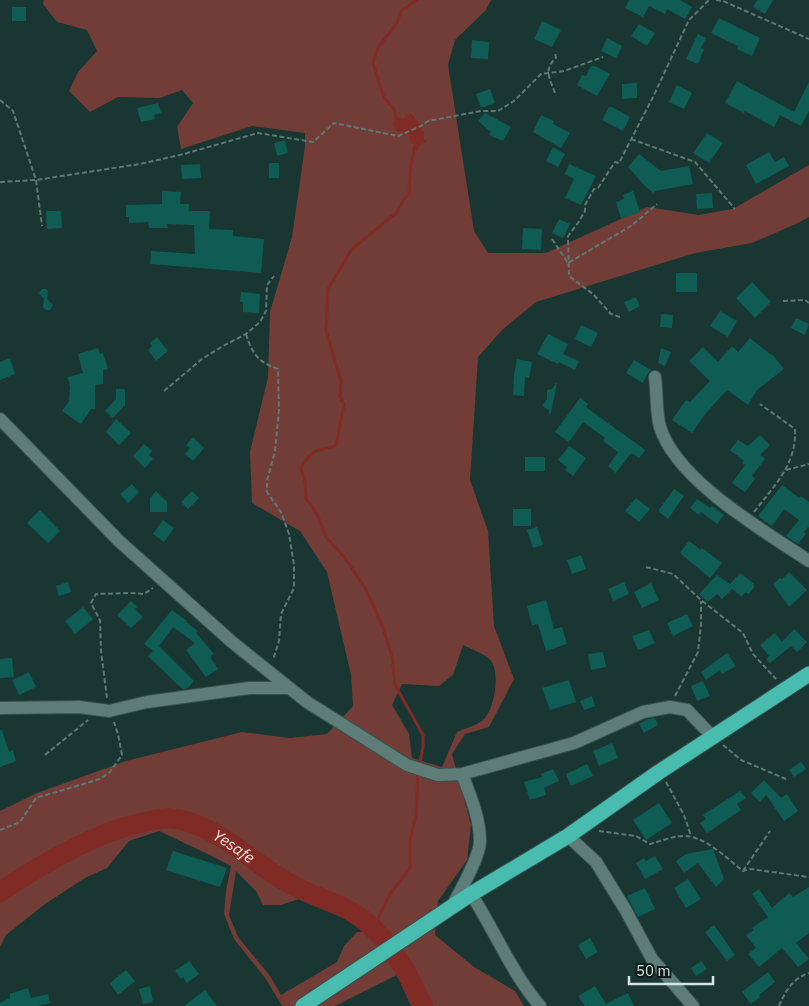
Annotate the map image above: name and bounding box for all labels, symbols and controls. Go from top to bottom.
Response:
water label: Yesafe [210,825,259,867]
scale bar [629,954,713,986]
text: 50 m [636,961,671,980]

